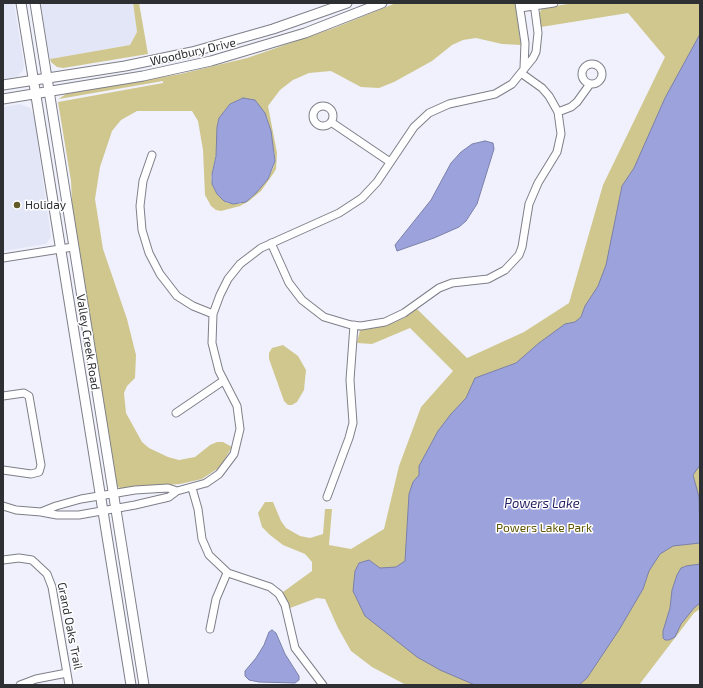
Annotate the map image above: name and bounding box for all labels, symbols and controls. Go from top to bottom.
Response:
street label: Woodbury Drive [149,35,237,69]
place label: Holiday [25,198,66,212]
marker: Holiday [12,200,22,210]
street label: Valley Creek Road [73,293,103,391]
water label: Powers Lake [504,496,580,512]
park label: Powers Lake Park [496,521,592,535]
street label: Grand Oaks Trail [54,581,86,671]

